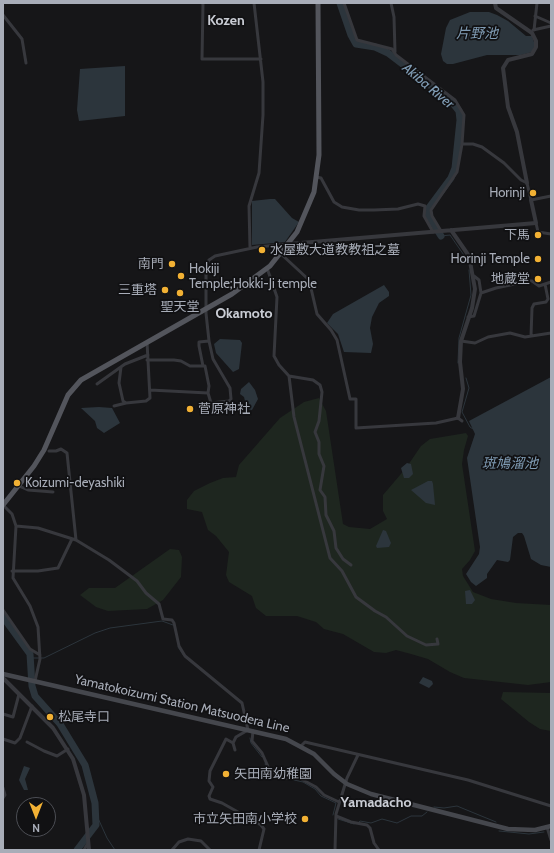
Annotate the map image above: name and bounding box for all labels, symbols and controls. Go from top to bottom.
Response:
district label: Kozen [207,13,245,29]
water label: 片野池 [456,26,498,42]
water label: Akiba River [399,60,457,112]
place label: Horinji [489,185,525,201]
marker: Horinji [528,188,538,198]
place label: 下馬 [504,227,530,243]
marker: 下馬 [533,230,543,240]
place label: 水屋敷大道教教祖之墓 [270,242,400,258]
marker: 水屋敷大道教教祖之墓 [257,245,267,255]
place label: Horinji Temple [450,251,530,267]
marker: Horinji Temple [533,254,543,264]
place label: 南門 [138,256,164,272]
marker: 南門 [167,259,177,269]
place label: Hokiji Temple;Hokki-Ji temple [189,261,317,292]
marker: Hokiji Temple;Hokki-Ji temple [176,271,186,281]
place label: 地蔵堂 [491,271,530,287]
marker: 地蔵堂 [533,274,543,284]
place label: 三重塔 [118,282,157,298]
marker: 三重塔 [160,285,170,295]
marker: 聖天堂 [175,288,185,298]
place label: 聖天堂 [161,299,199,315]
district label: Okamoto [215,306,273,322]
place label: 菅原神社 [198,401,250,417]
marker: 菅原神社 [185,404,195,414]
water label: 斑鳩溜池 [482,456,538,472]
place label: Koizumi-deyashiki [25,475,125,491]
marker: Koizumi-deyashiki [12,478,22,488]
street label: Yamatokoizumi Station Matsuodera Line [73,672,291,736]
place label: 松尾寺口 [58,709,110,725]
marker: 松尾寺口 [45,712,55,722]
place label: 矢田南幼稚園 [234,766,312,782]
marker: 矢田南幼稚園 [221,769,231,779]
district label: Yamadacho [341,795,411,811]
north arrow [16,797,56,837]
place label: 市立矢田南小学校 [193,811,297,827]
marker: 市立矢田南小学校 [300,814,310,824]
text: N [32,821,40,835]

